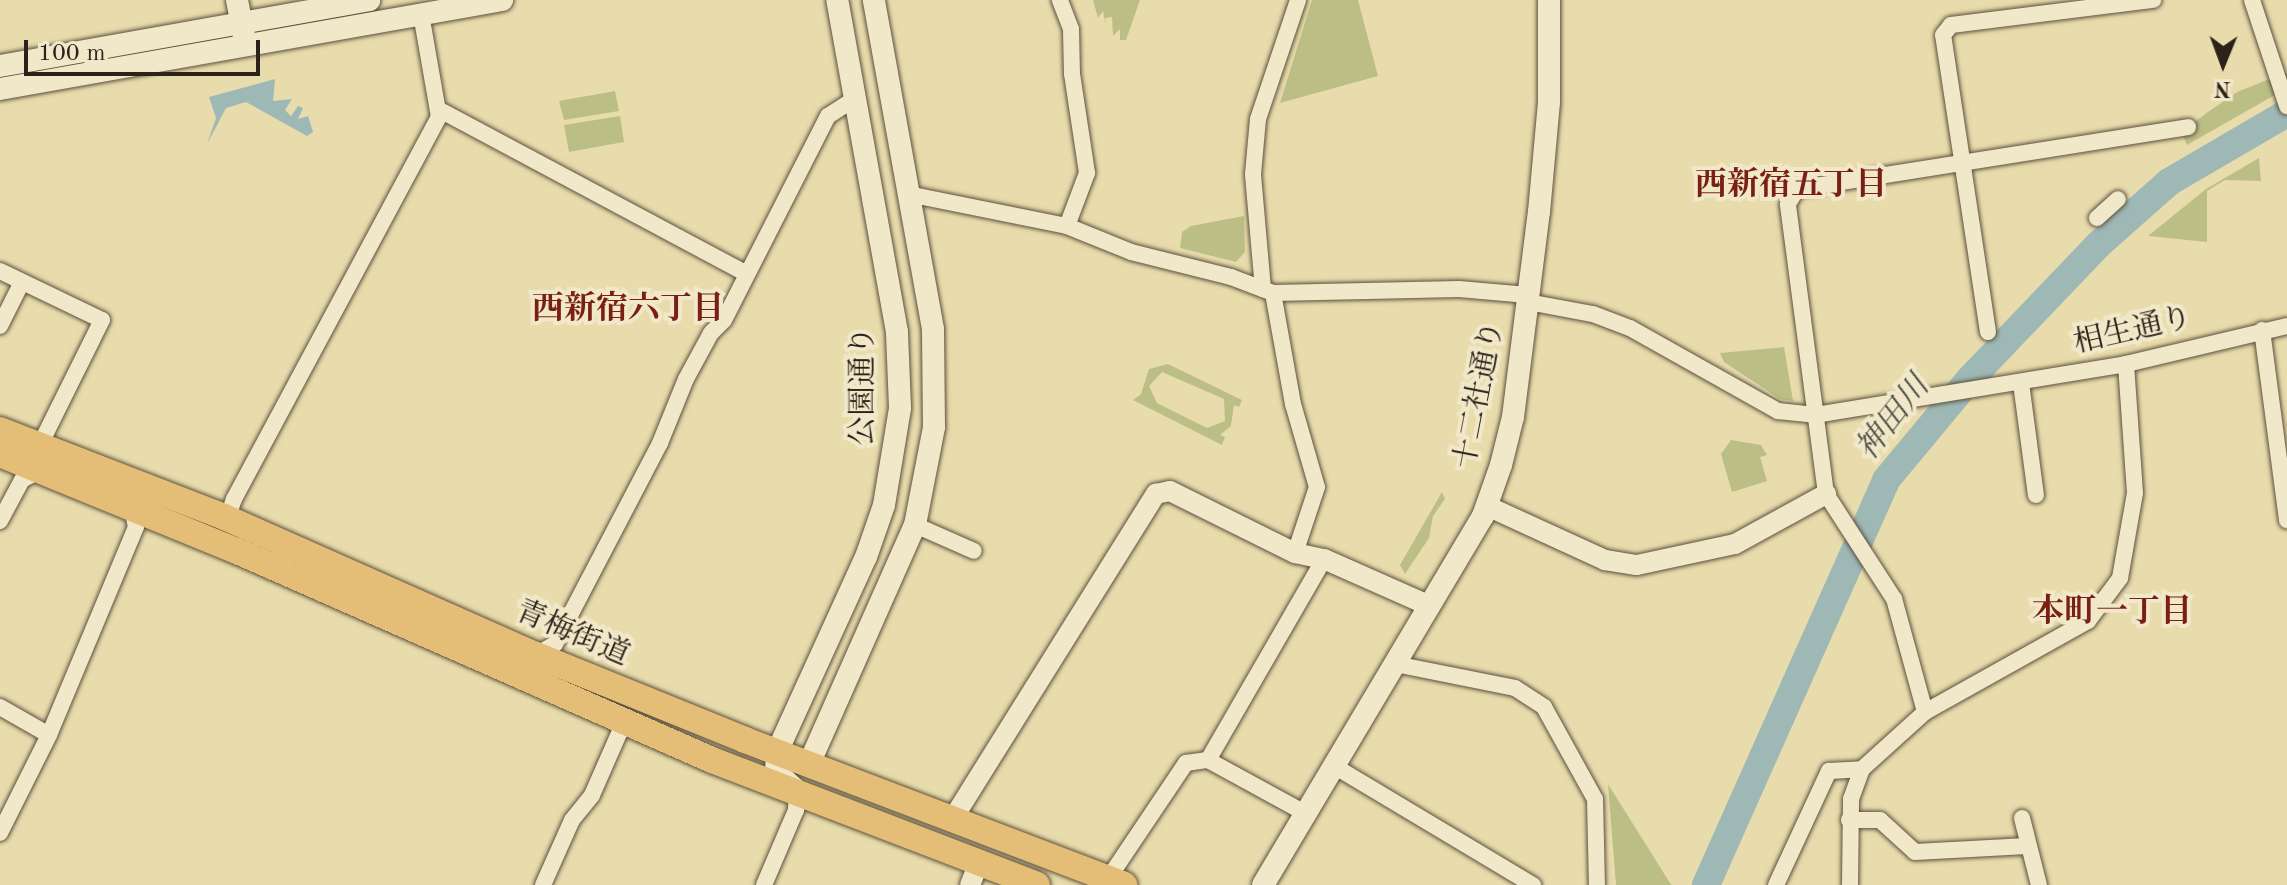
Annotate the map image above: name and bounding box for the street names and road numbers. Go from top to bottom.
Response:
street label: 相生通り [2070,300,2196,362]
street label: 十二社通り [1448,318,1512,472]
street label: 公園通り [846,326,882,446]
street label: 青梅街道 [510,594,634,674]

